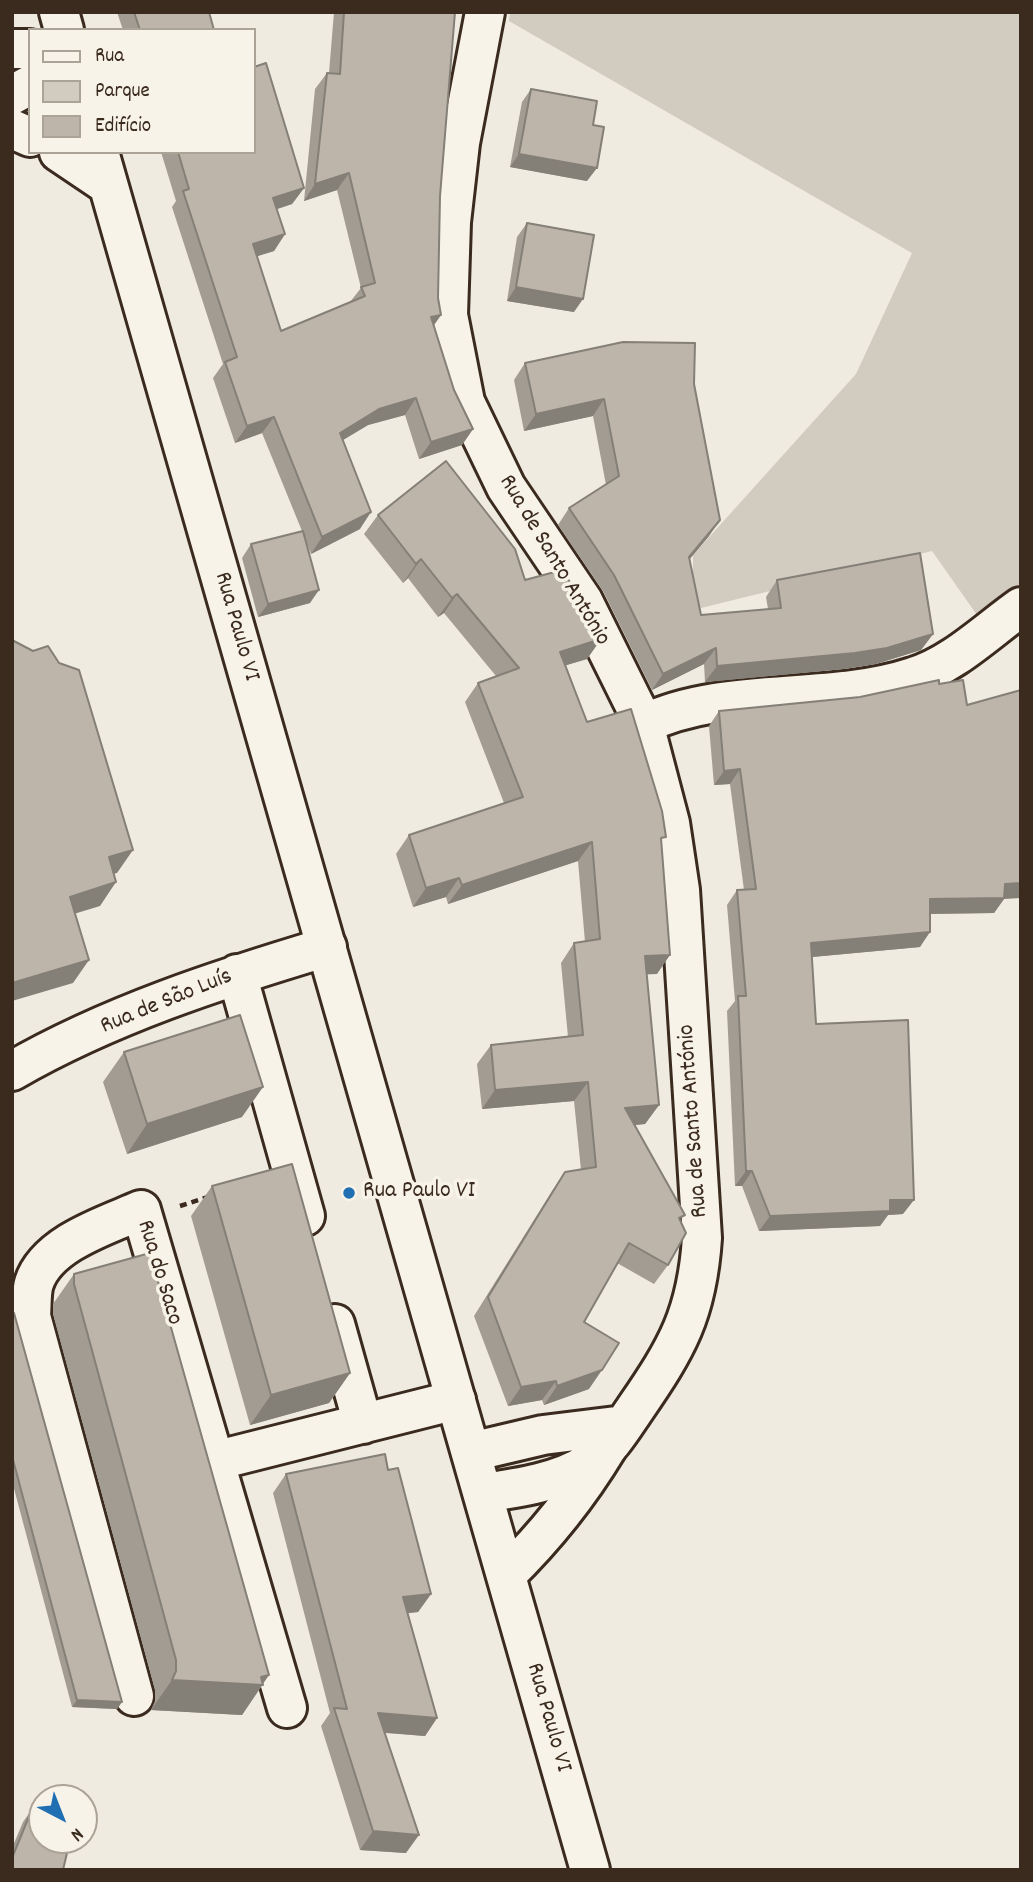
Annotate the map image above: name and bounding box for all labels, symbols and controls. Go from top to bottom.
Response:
legend [28,28,256,154]
text: Rua [95,42,124,72]
text: Parque [95,77,150,107]
text: Edifício [95,112,151,142]
street label: Rua de Santo António [491,470,615,652]
street label: Rua Paulo VI [206,569,264,685]
street label: Rua de São Luís [97,964,237,1042]
street label: Rua de Santo António [674,1023,716,1219]
place label: Rua Paulo VI [363,1179,475,1207]
marker: Rua Paulo VI [341,1185,357,1201]
street label: Rua do Saco [128,1217,188,1329]
street label: Rua Paulo VI [518,1660,576,1776]
north arrow [28,1784,98,1854]
text: N [64,1820,89,1847]

